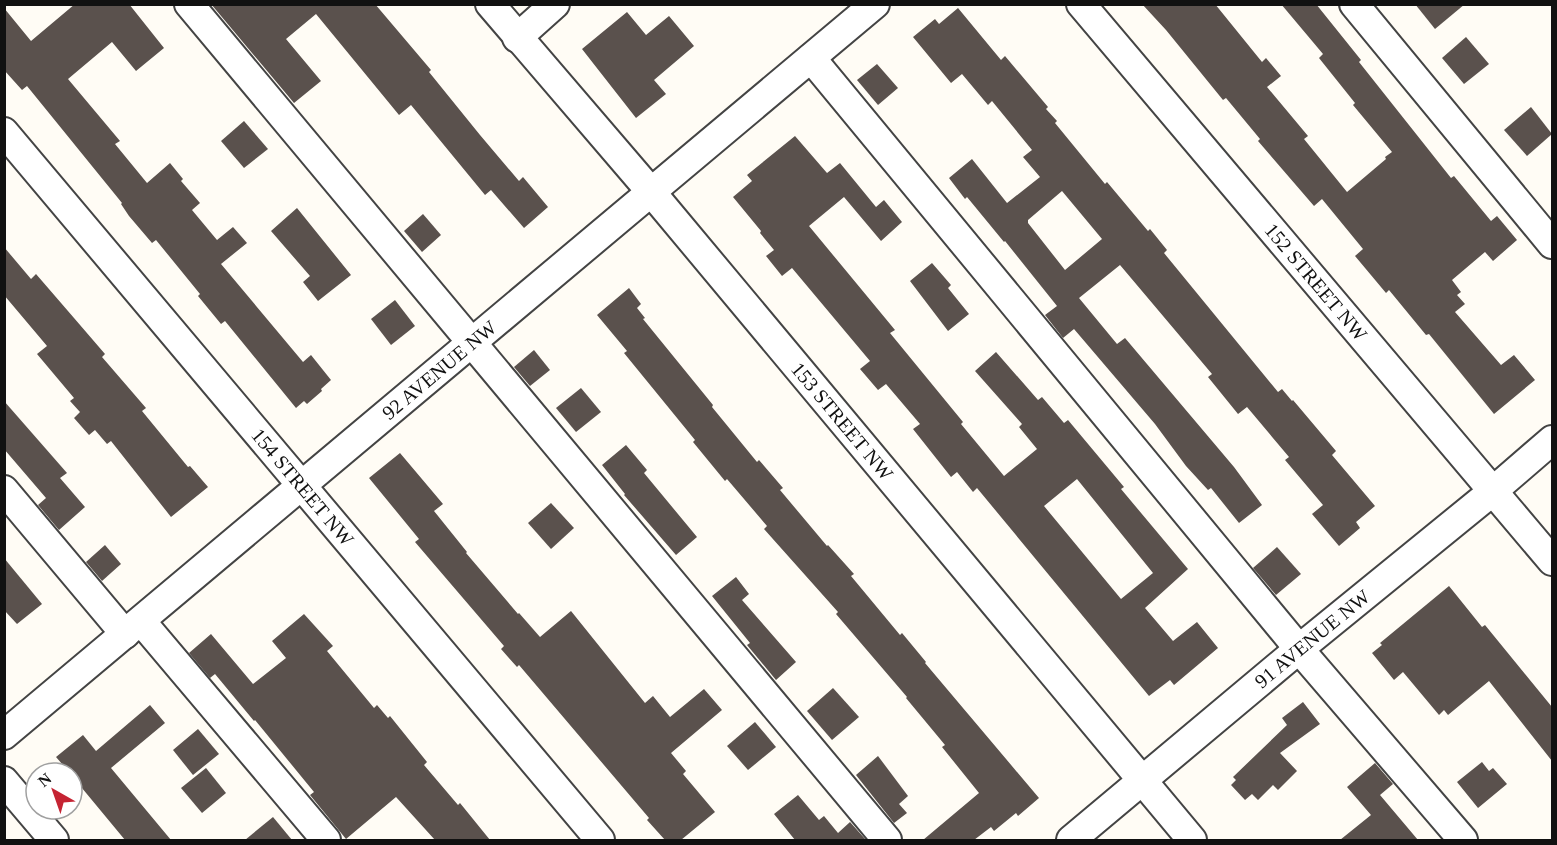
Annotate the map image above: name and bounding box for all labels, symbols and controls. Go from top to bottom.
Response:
street label: 152 STREET NW [1260,219,1372,345]
street label: 92 AVENUE NW [378,316,501,424]
street label: 153 STREET NW [787,358,898,484]
street label: 154 STREET NW [247,424,358,550]
street label: 91 AVENUE NW [1250,585,1374,692]
north arrow [24,761,84,821]
text: N [35,769,55,790]

